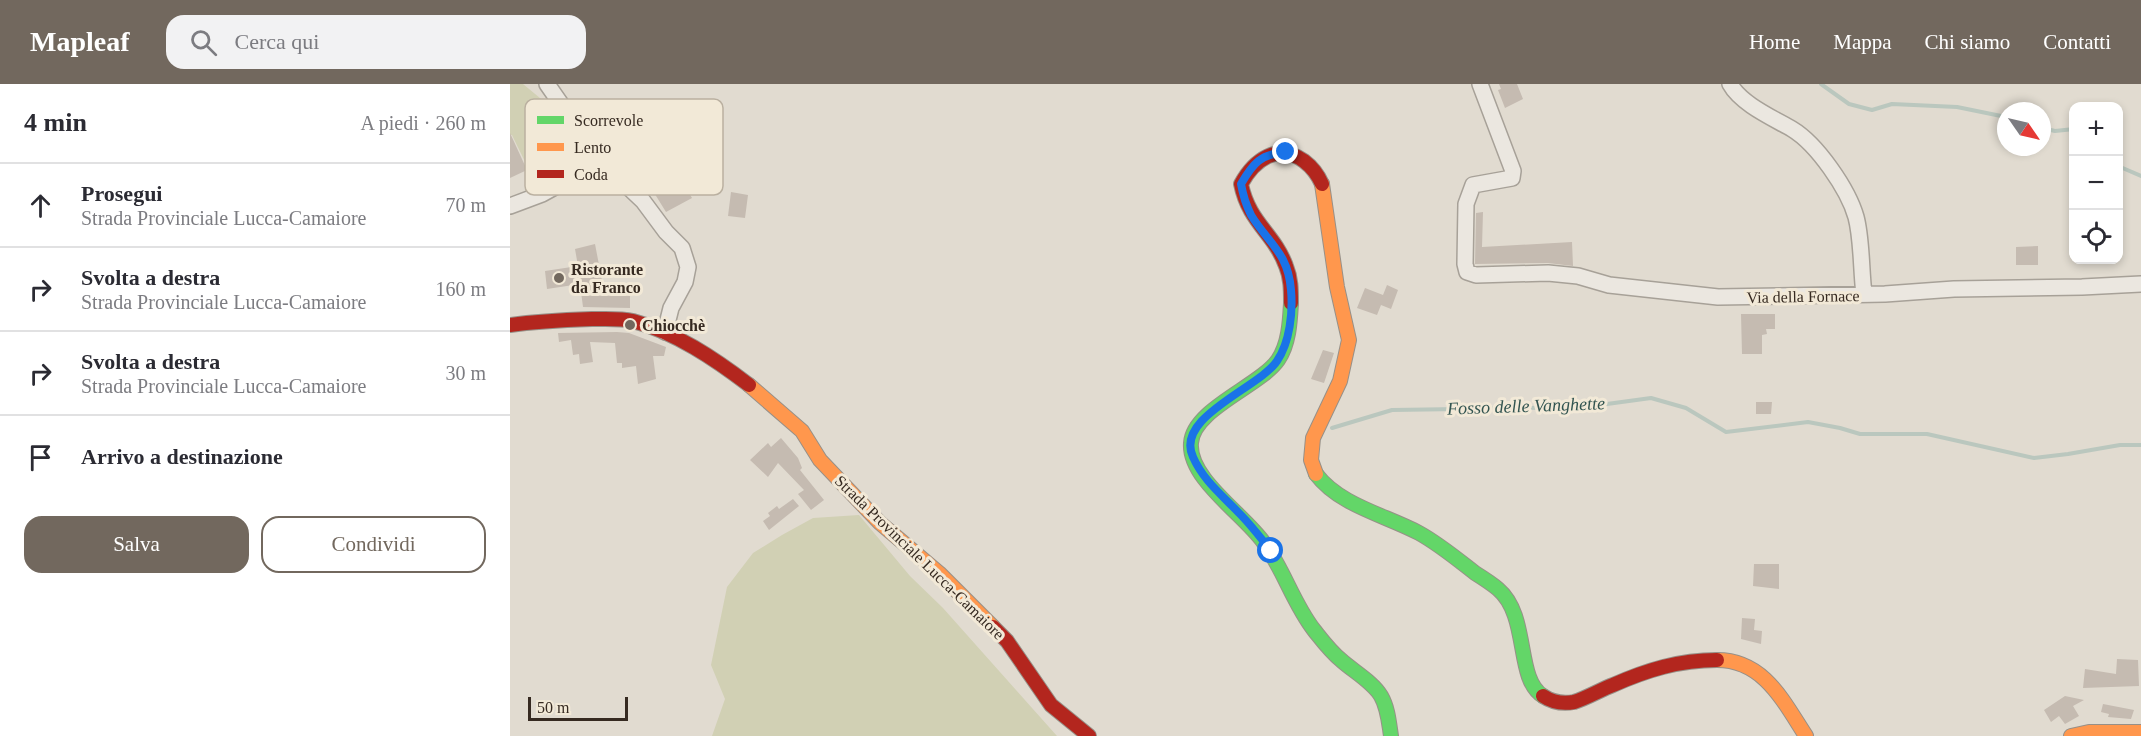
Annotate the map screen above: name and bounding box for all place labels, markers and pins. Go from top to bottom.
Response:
place label: Ristorante da Franco [571,261,643,296]
marker: Ristorante da Franco [552,271,566,285]
place label: Chiocchè [642,317,705,334]
marker: Chiocchè [623,318,637,332]

